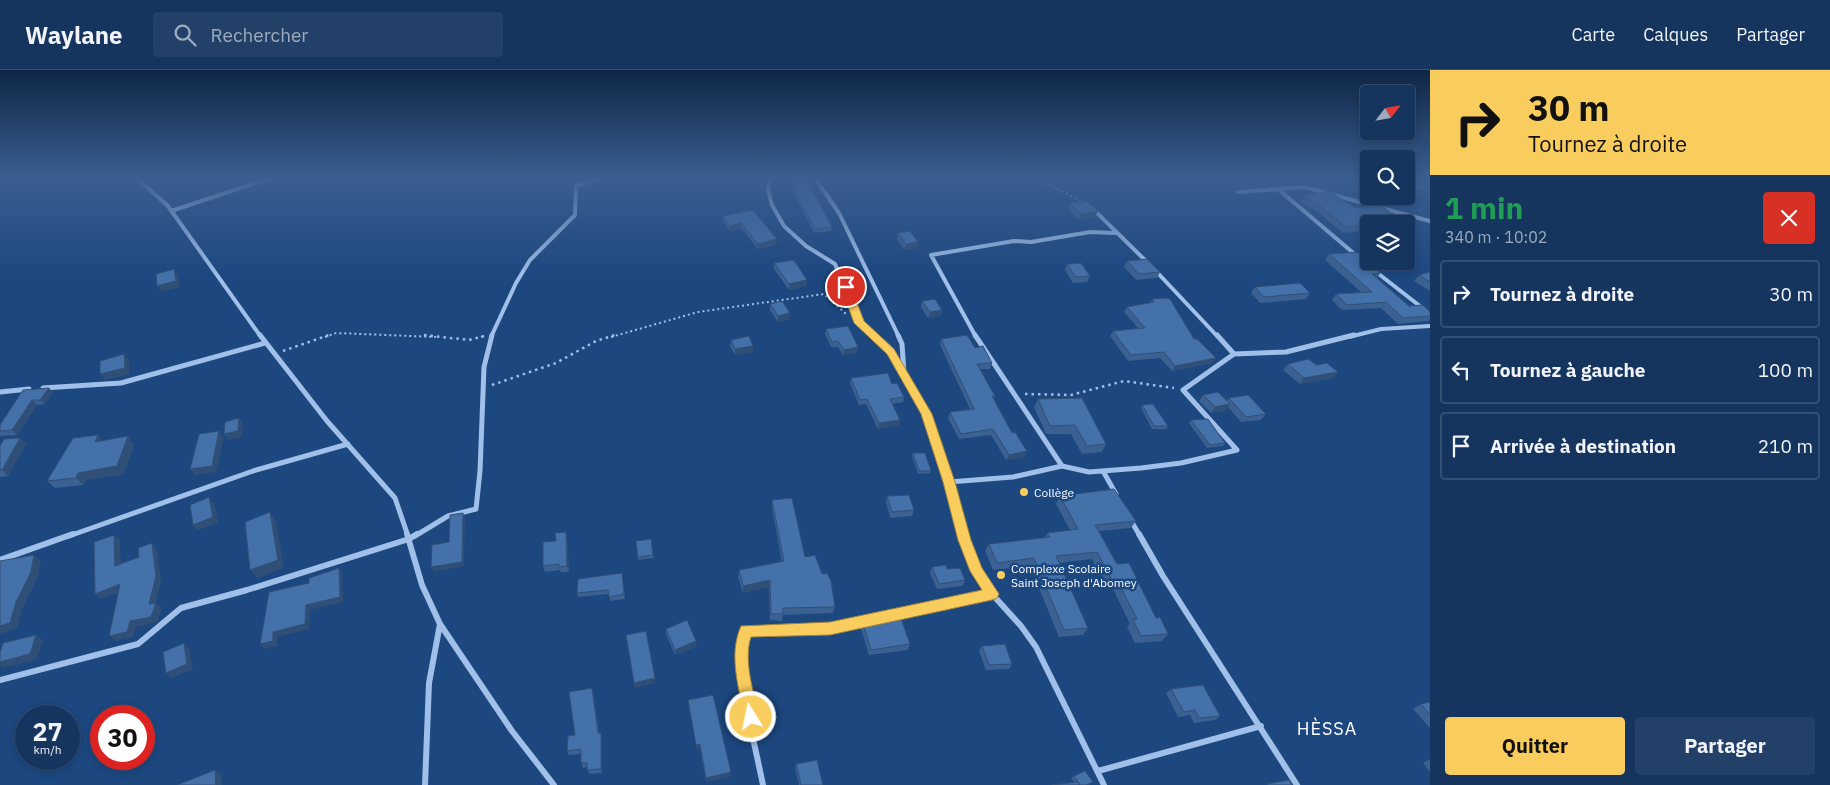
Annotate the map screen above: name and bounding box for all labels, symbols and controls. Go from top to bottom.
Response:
search box [153,12,503,57]
text: Waylane [25,19,123,51]
icon: search [171,21,199,49]
text: Rechercher [211,23,308,47]
text: Carte [1572,23,1615,46]
text: Calques [1643,23,1708,46]
text: Partager [1736,23,1805,46]
north arrow [1360,85,1415,140]
map controls [1360,85,1415,270]
text: 30 m [1528,85,1610,131]
icon: right [1445,90,1510,155]
text: Tournez à droite [1528,129,1687,158]
button: search [1360,150,1415,205]
text: 1 min [1445,188,1523,227]
button: close [1763,192,1815,244]
button: layers [1360,215,1415,270]
text: 340 m · 10:02 [1445,227,1547,247]
pin [825,266,867,308]
icon: arrive [832,273,860,301]
icon: right [1447,280,1475,308]
text: Tournez à droite [1490,282,1634,306]
text: 30 m [1769,282,1813,306]
icon: left [1447,356,1475,384]
text: Tournez à gauche [1490,358,1646,382]
text: 100 m [1758,358,1813,382]
icon: arrive [1447,432,1475,460]
text: Arrivée à destination [1490,434,1676,458]
text: 210 m [1758,434,1813,458]
place label: Collège [1034,485,1074,500]
marker: Collège [1018,486,1030,498]
place label: Complexe Scolaire Saint Joseph d'Abomey [1011,561,1137,590]
marker: Complexe Scolaire Saint Joseph d'Abomey [995,569,1007,581]
position arrow [724,690,776,742]
speed limit sign: 30 [90,705,155,770]
text: 27 [32,715,63,748]
district label: HÈSSA [1297,717,1357,740]
button: Quitter [1445,717,1625,775]
button: Partager [1635,717,1815,775]
text: km/h [33,742,62,757]

